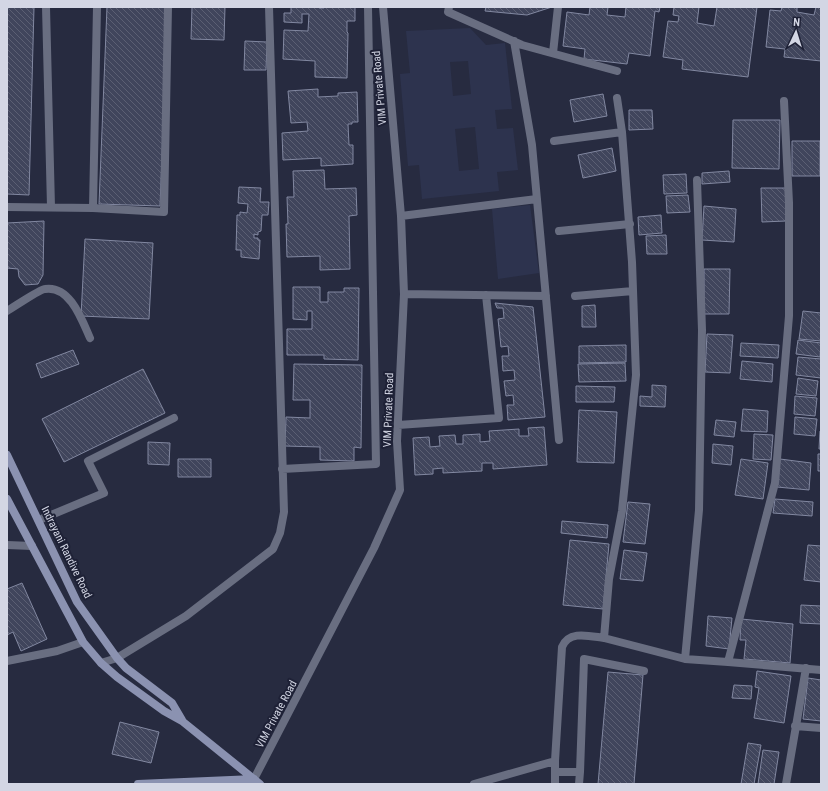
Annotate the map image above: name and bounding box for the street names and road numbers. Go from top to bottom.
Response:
street label: VIM Private Road [370,50,389,126]
street label: VIM Private Road [381,372,396,448]
street label: Indrayani Randive Road [39,504,94,600]
street label: VIM Private Road [253,678,300,750]

